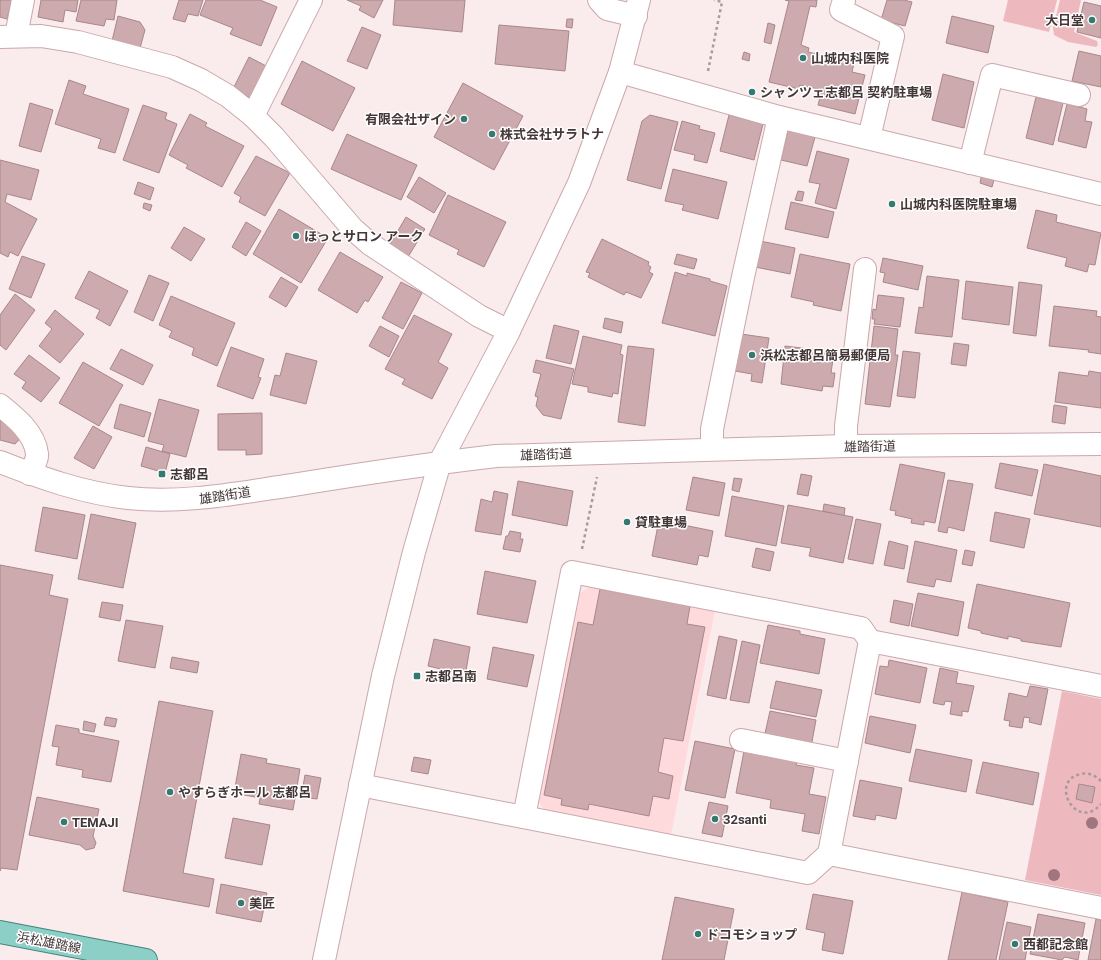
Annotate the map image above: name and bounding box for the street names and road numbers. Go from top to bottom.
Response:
street label: 雄踏街道 [844,439,896,454]
street label: 雄踏街道 [520,446,572,463]
street label: 雄踏街道 [198,484,252,507]
street label: 浜松雄踏線 [16,929,82,956]

